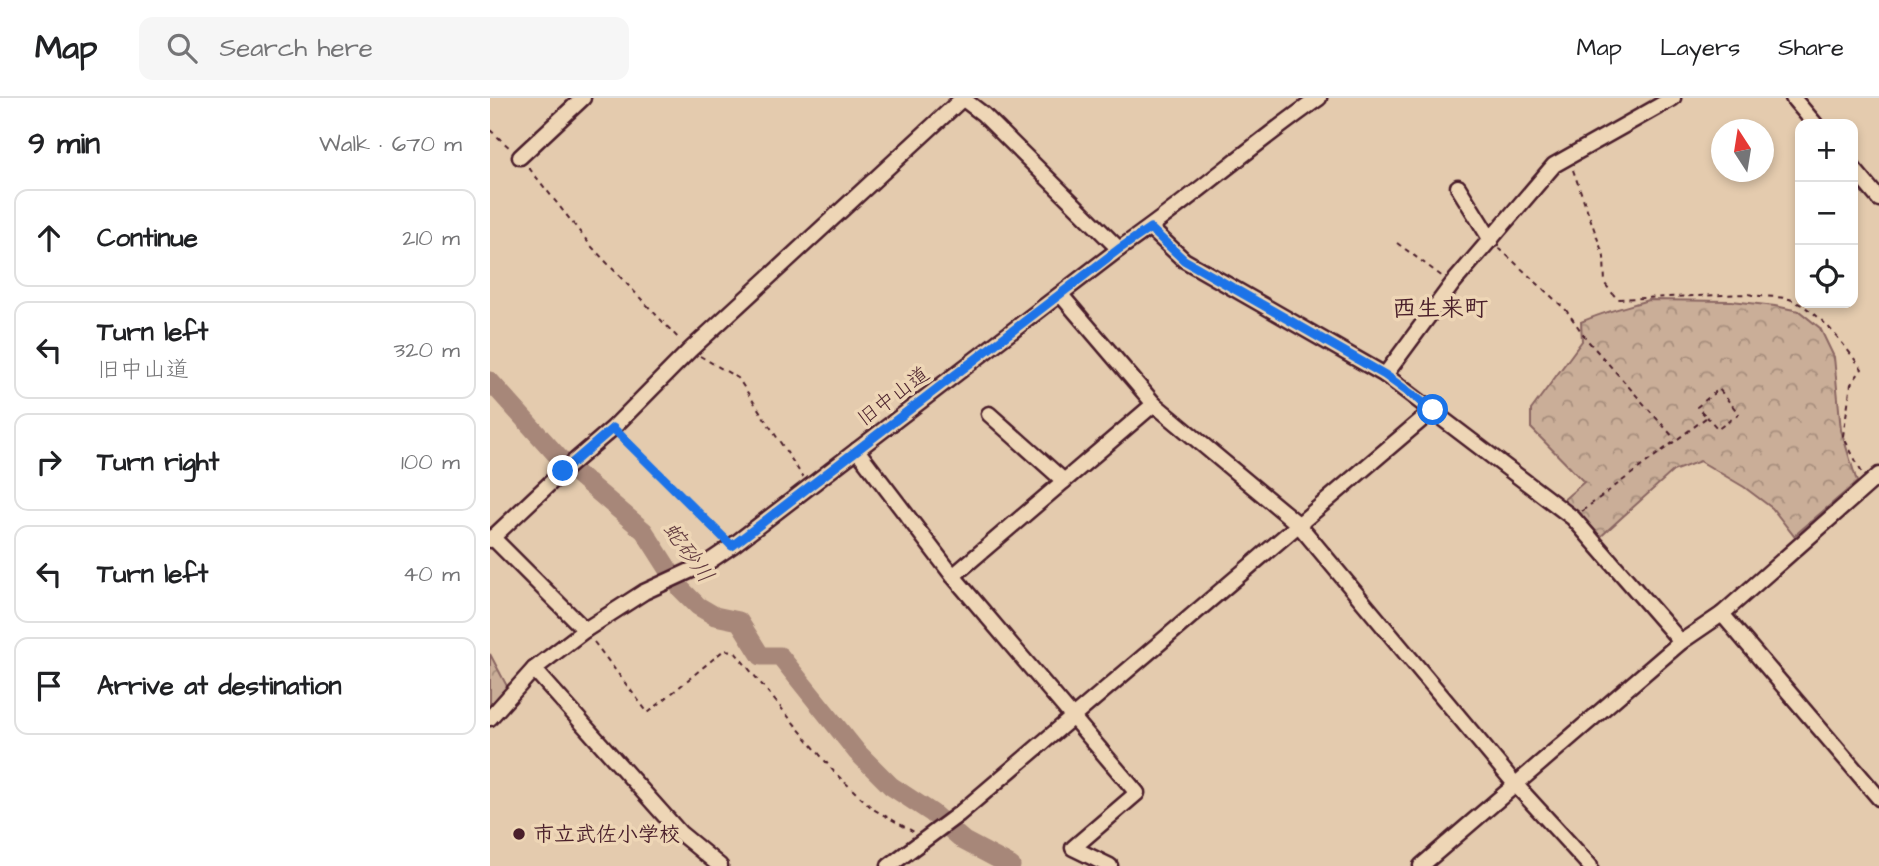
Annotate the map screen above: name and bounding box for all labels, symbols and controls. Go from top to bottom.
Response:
search box [139,17,629,80]
text: Map [35,25,97,71]
icon: search [163,29,201,67]
text: Search here [219,30,373,66]
text: Map [1577,31,1622,65]
text: Layers [1660,31,1740,65]
text: Share [1778,31,1844,65]
north arrow [1711,119,1774,182]
map controls [1795,119,1858,308]
button: + [1795,119,1858,182]
text: 9 min [28,123,100,165]
text: Walk · 670 m [319,128,462,160]
button: − [1795,182,1858,245]
icon: ahead [30,219,68,257]
text: Continue [97,220,198,256]
text: 210 m [402,222,460,254]
button: locate [1795,245,1858,308]
district label: 西生来町 [1392,292,1488,326]
text: Turn left [97,314,208,350]
icon: left [30,331,68,369]
text: 320 m [394,334,460,366]
text: 旧中山道 [97,354,189,386]
street label: 旧中山道 [851,360,936,433]
route start [1417,394,1448,425]
icon: right [30,443,68,481]
text: Turn right [97,444,219,480]
text: 100 m [401,446,460,478]
route end [547,455,578,486]
water label: 蛇砂川 [655,515,721,590]
icon: left [30,555,68,593]
text: Turn left [97,556,208,592]
text: 40 m [403,558,460,590]
icon: arrive [30,667,68,705]
text: Arrive at destination [97,668,342,704]
place label: 市立武佐小学校 [533,820,680,849]
marker: 市立武佐小学校 [511,826,527,842]

